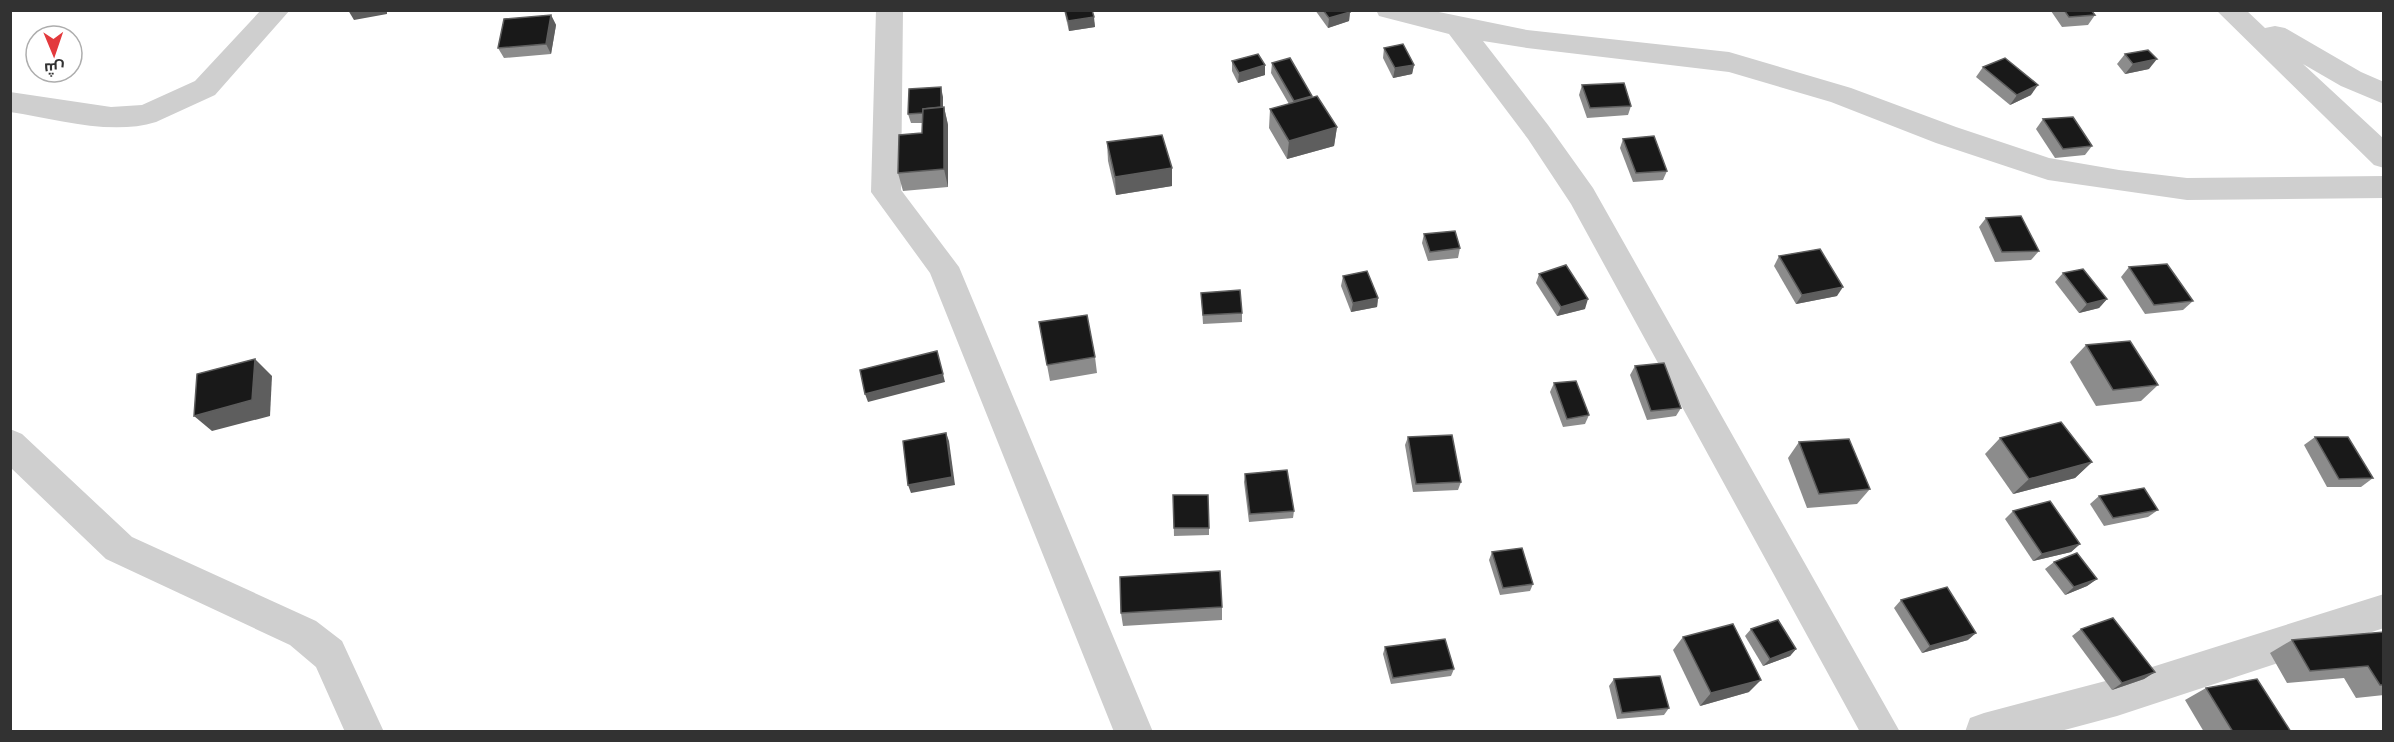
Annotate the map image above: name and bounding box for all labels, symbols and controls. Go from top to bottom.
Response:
north arrow [24,24,84,84]
text: ش [44,59,65,78]

